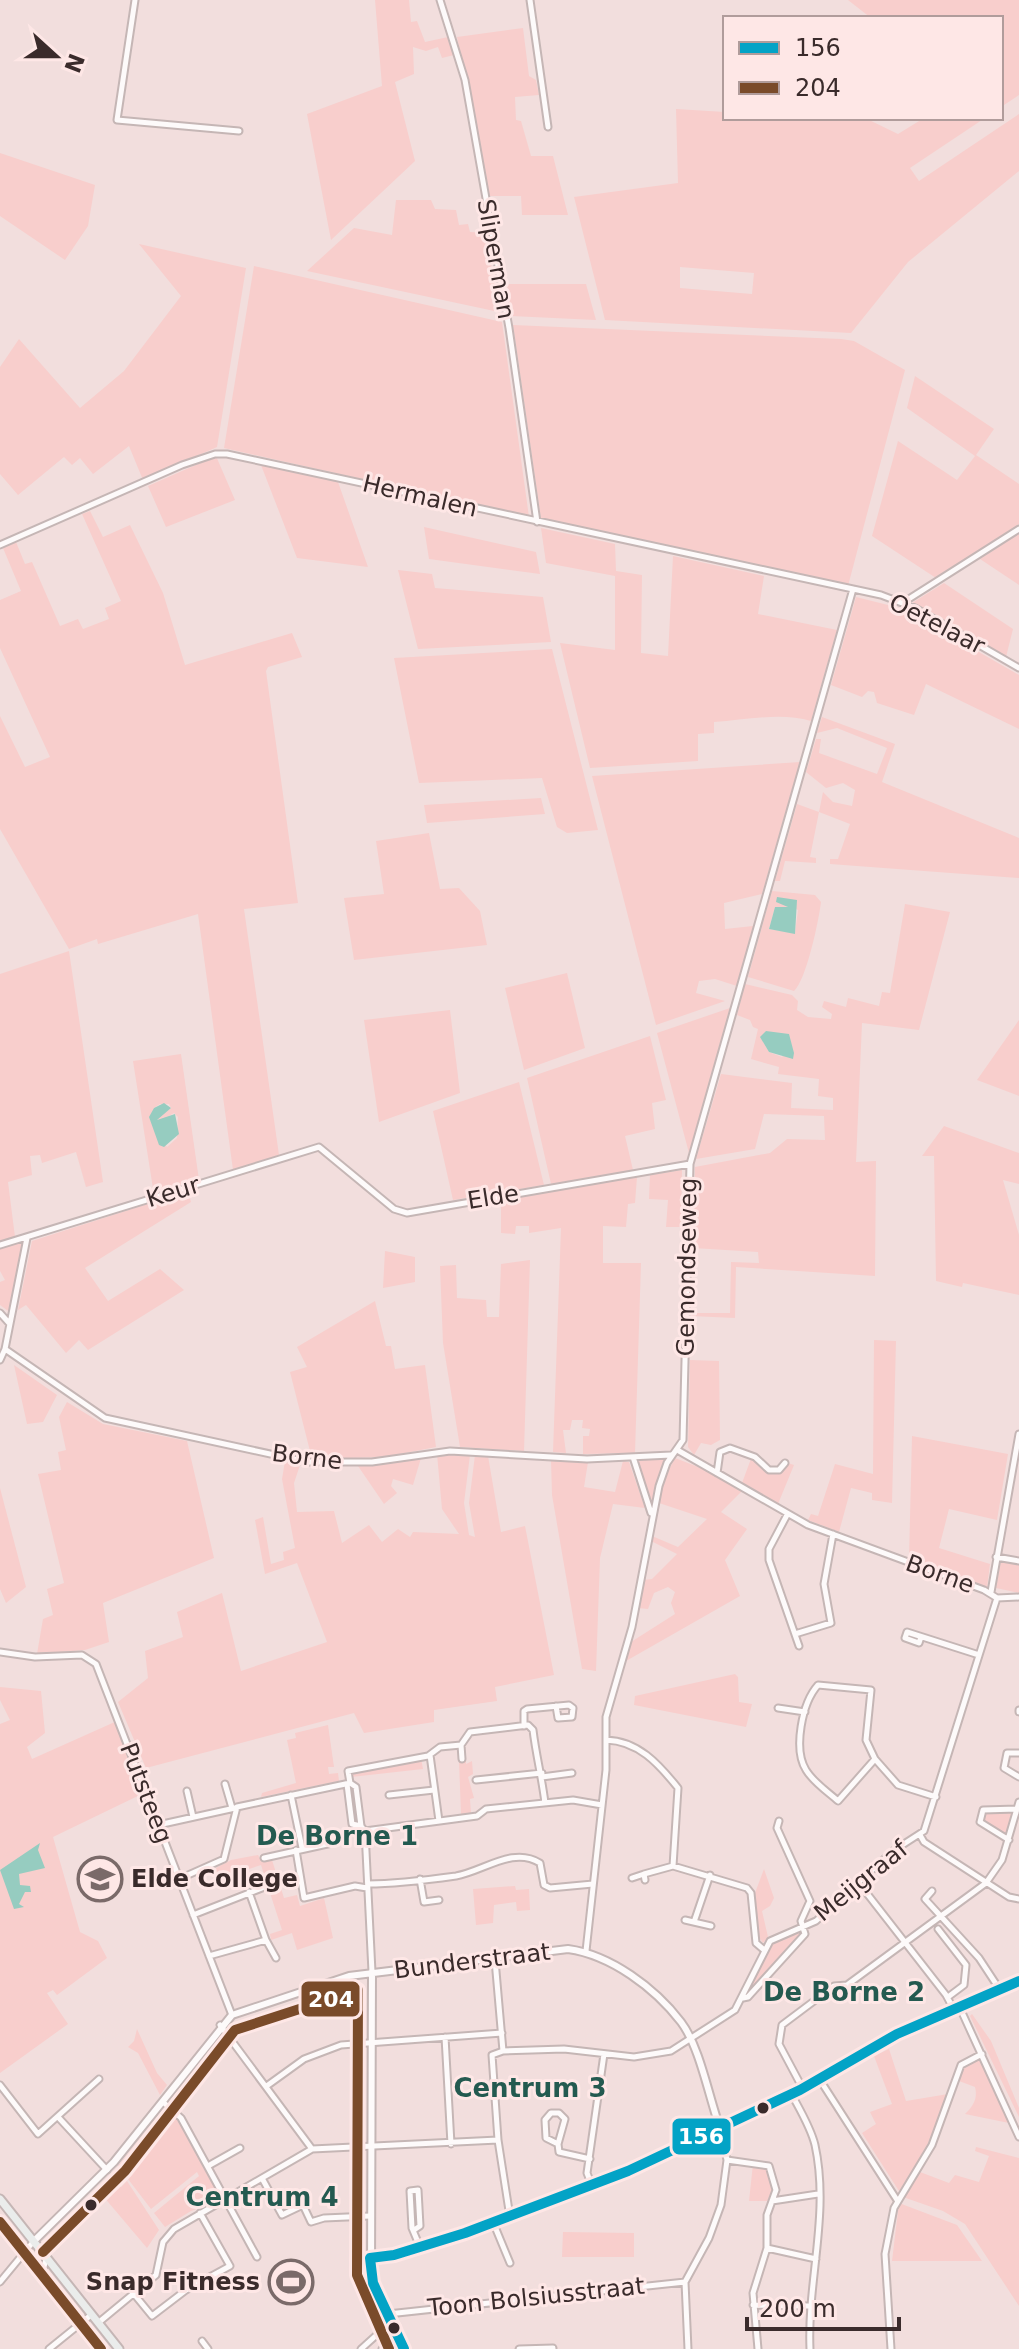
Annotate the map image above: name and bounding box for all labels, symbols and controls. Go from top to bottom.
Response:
north arrow [16,16,96,96]
legend [723,16,1003,120]
text: 156 [795,34,841,62]
text: N [59,50,89,76]
text: 204 [795,74,841,102]
street label: Sliperman [472,197,520,321]
street label: Hermalen [360,469,480,523]
street label: Oetelaar [884,588,990,660]
street label: Keur [143,1171,203,1213]
street label: Gemondseweg [671,1177,703,1357]
street label: Elde [465,1179,521,1215]
street label: Borne [270,1439,344,1475]
street label: Borne [902,1549,978,1599]
street label: Putsteeg [114,1739,178,1847]
district label: De Borne 1 [256,1821,418,1851]
street label: Meijgraaf [809,1835,914,1927]
school or university icon: Elde College [76,1855,124,1903]
place label: Elde College [131,1865,298,1893]
street label: Bunderstraat [392,1938,552,1984]
district label: De Borne 2 [763,1977,925,2007]
line badge: 204 [300,1980,361,2018]
text: 204 [308,1987,354,2012]
district label: Centrum 3 [453,2073,607,2103]
unlabelled marker [755,2100,771,2116]
line badge: 156 [671,2117,732,2156]
text: 156 [678,2124,724,2149]
district label: Centrum 4 [185,2182,339,2212]
unlabelled marker [83,2197,99,2213]
sports icon: Snap Fitness [267,2258,315,2306]
place label: Snap Fitness [86,2268,260,2296]
street label: Toon Bolsiusstraat [425,2272,646,2322]
scale bar [747,2281,899,2331]
text: 200 m [759,2295,836,2323]
unlabelled marker [386,2320,402,2336]

